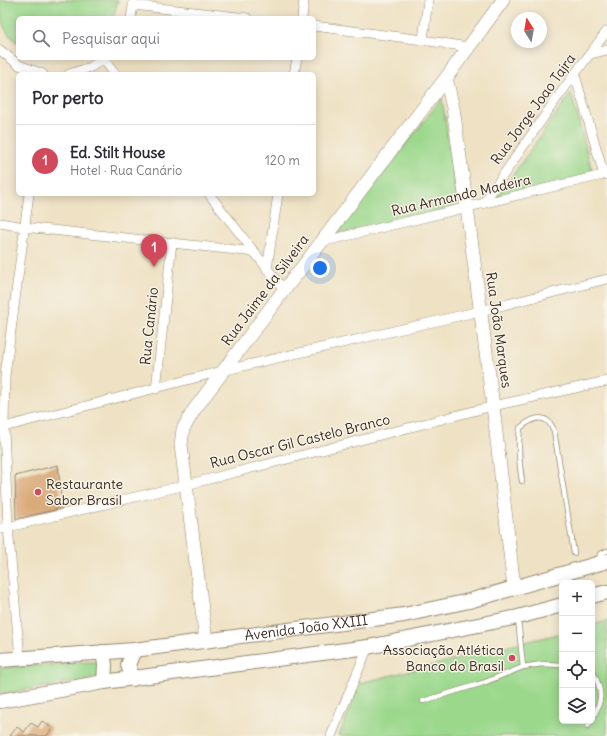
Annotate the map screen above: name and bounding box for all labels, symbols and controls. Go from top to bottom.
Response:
north arrow [511,12,547,48]
search box [16,16,316,60]
icon: search [30,27,52,49]
text: Pesquisar aqui [62,29,160,48]
street label: Rua Jorge Joao Tajra [487,50,579,168]
text: Por perto [32,87,103,109]
text: Ed. Stilt House [70,143,165,162]
text: 1 [42,152,48,169]
text: 120 m [265,152,300,169]
text: Hotel · Rua Canário [70,162,182,179]
street label: Rua Armando Madeira [390,170,532,220]
street label: Rua Jaime da Silveira [217,231,313,349]
pin: 1 [141,234,167,267]
your location [310,258,330,278]
street label: Rua João Marques [482,271,516,389]
street label: Rua Canário [136,286,162,366]
street label: Rua Oscar Gil Castelo Branco [208,410,392,472]
place label: Restaurante Sabor Brasil [46,475,123,509]
marker: Restaurante Sabor Brasil [33,487,43,497]
map controls [559,580,595,724]
button: + [559,580,595,616]
street label: Avenida João XXIII [244,611,369,645]
button: − [559,616,595,652]
place label: Associação Atlética Banco do Brasil [383,641,504,675]
button: locate [559,652,595,688]
marker: Associação Atlética Banco do Brasil [507,653,517,663]
button: layers [559,688,595,724]

